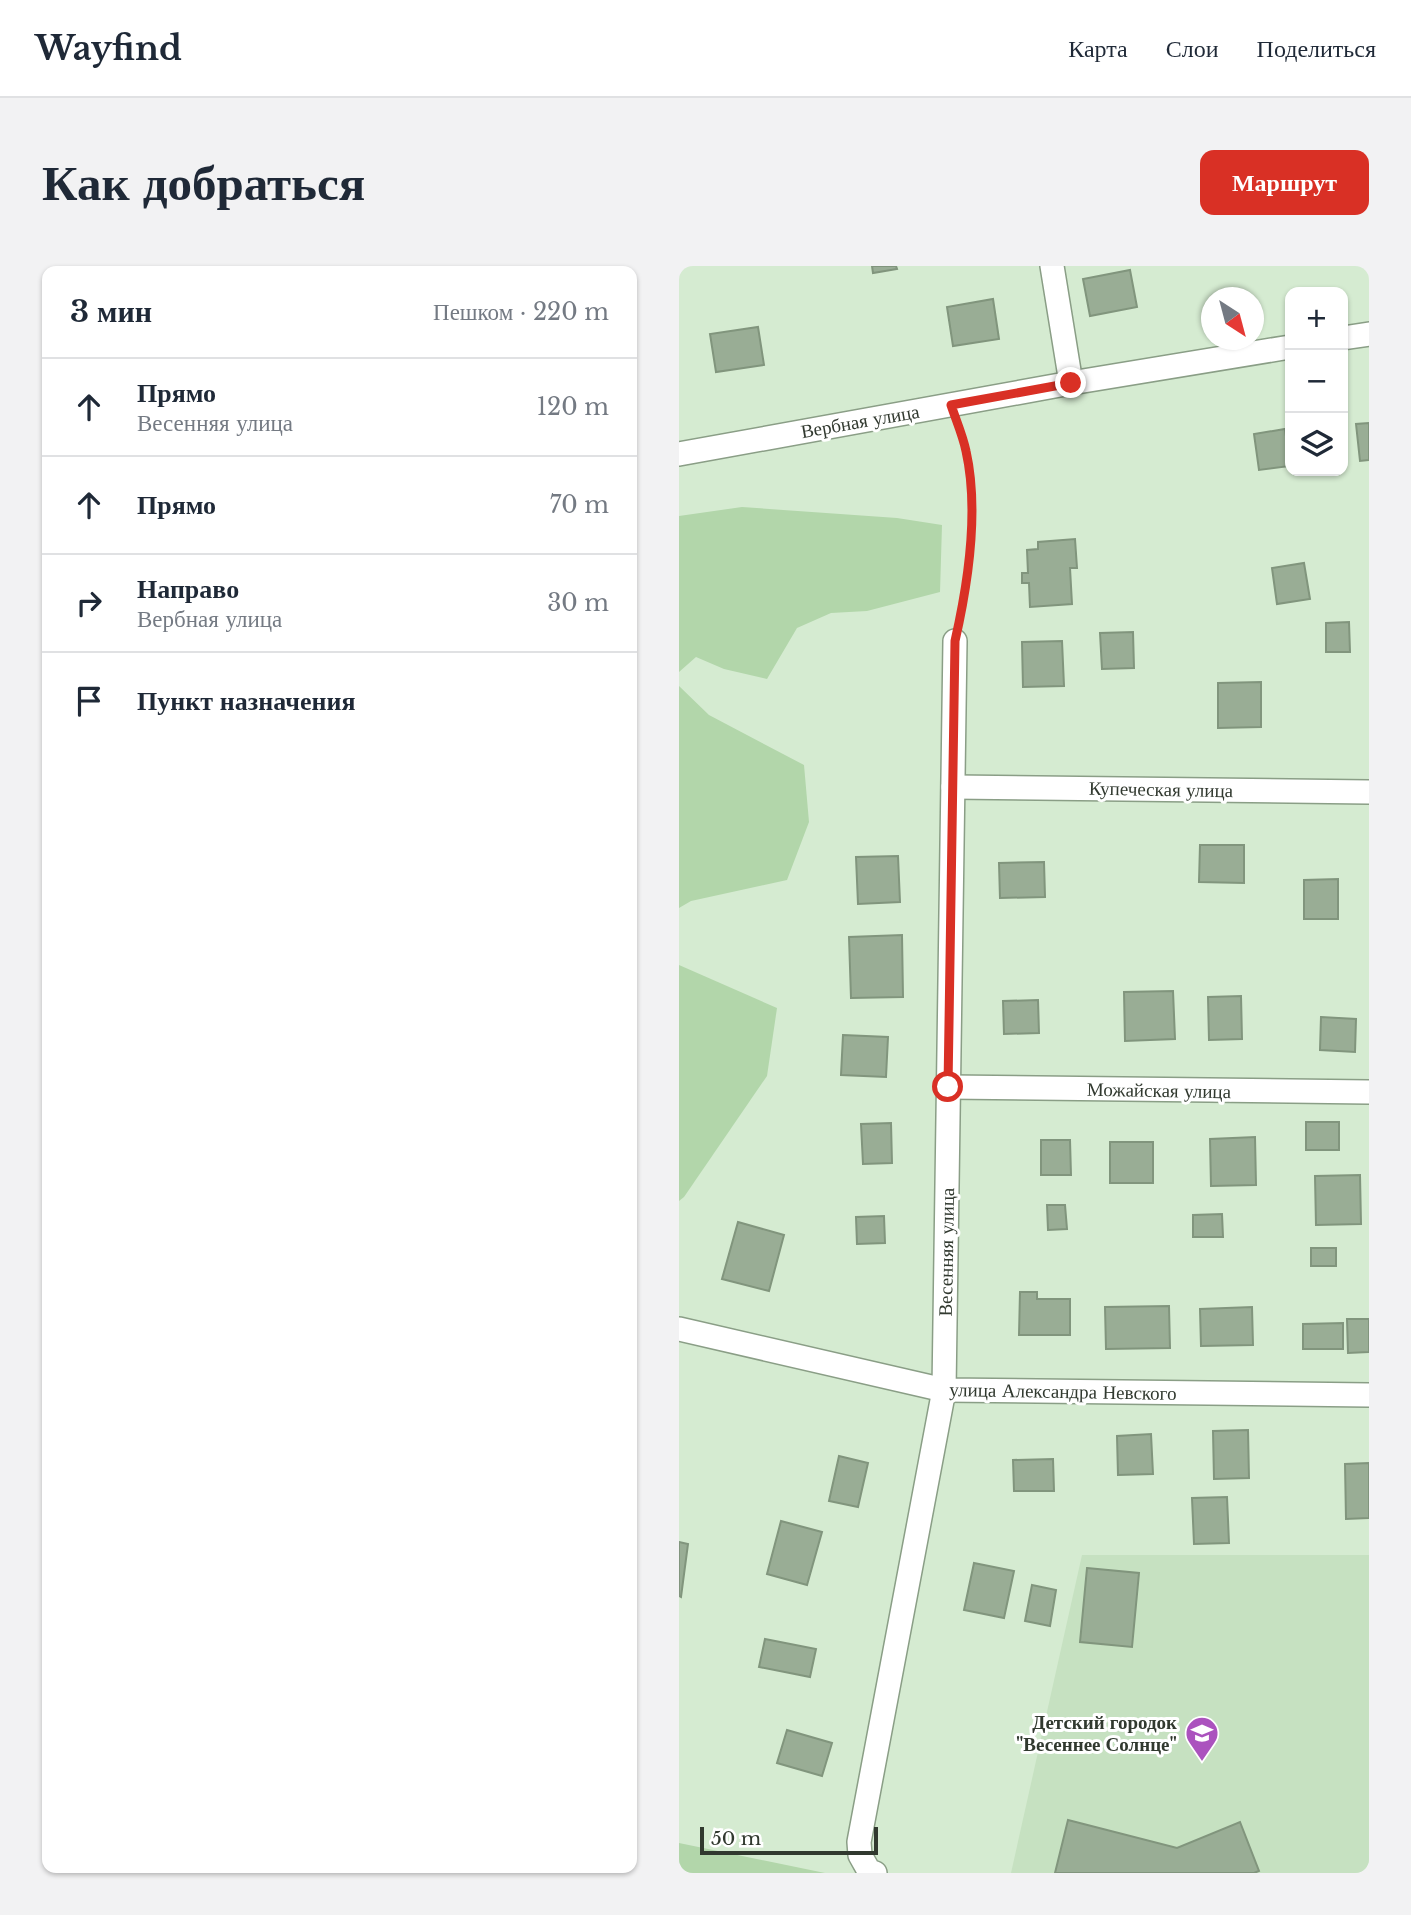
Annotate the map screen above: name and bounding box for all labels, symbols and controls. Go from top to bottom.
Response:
text: Wayfind [35,28,182,69]
text: Карта [1068,34,1128,63]
text: Слои [1166,34,1219,63]
text: Поделиться [1257,34,1376,63]
button: Маршрут [1200,150,1369,215]
text: Как добраться [42,152,365,213]
north arrow [1201,287,1264,350]
map controls [1285,287,1348,476]
button: + [1285,287,1348,350]
text: 3 мин [70,293,152,330]
text: Пешком · 220 m [433,298,609,326]
button: − [1285,350,1348,413]
route end [1055,367,1086,398]
text: Прямо [137,377,216,409]
icon: ahead [70,388,108,426]
text: 120 m [537,393,609,421]
street label: Вербная улица [799,400,922,443]
text: Весенняя улица [137,409,293,437]
button: layers [1285,413,1348,476]
icon: ahead [70,486,108,524]
text: Прямо [137,489,216,521]
text: 70 m [550,491,609,519]
text: Направо [137,573,239,605]
icon: right [70,584,108,622]
text: 30 m [547,589,609,617]
text: Вербная улица [137,605,282,633]
icon: arrive [70,682,108,720]
text: Пункт назначения [137,685,355,717]
street label: Купеческая улица [1089,777,1234,802]
route start [932,1071,963,1102]
street label: Можайская улица [1087,1078,1232,1103]
street label: Весенняя улица [934,1187,959,1317]
street label: улица Александра Невского [949,1378,1177,1405]
place label: Детский городок "Весеннее Солнце" [1016,1711,1177,1756]
school or university icon: Детский городок "Весеннее Солнце" [1183,1714,1221,1763]
scale bar [700,1824,879,1856]
text: 50 m [711,1827,761,1850]

